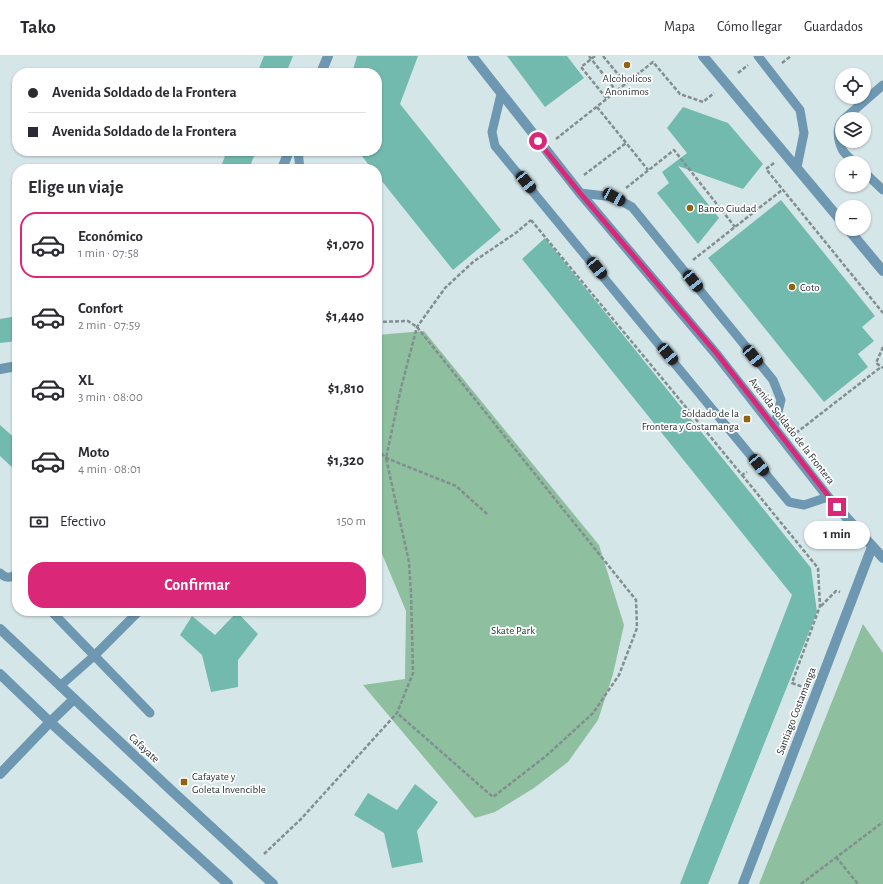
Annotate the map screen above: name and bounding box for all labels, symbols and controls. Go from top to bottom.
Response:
text: Tako [20,18,56,37]
text: Mapa [664,20,695,34]
text: Cómo llegar [717,20,782,34]
text: Guardados [804,20,863,34]
marker: Alcoholicos Anonimos [622,60,632,70]
map controls [835,68,871,236]
button: locate [835,68,871,104]
place label: Alcoholicos Anonimos [603,73,651,97]
text: Avenida Soldado de la Frontera [52,85,237,100]
button: layers [835,112,871,148]
text: Avenida Soldado de la Frontera [52,124,237,139]
route start [529,132,547,150]
button: + [835,156,871,192]
car [514,169,538,195]
text: Elige un viaje [28,179,123,197]
car [601,186,627,208]
button: − [835,200,871,236]
marker: Banco Ciudad [685,203,695,213]
place label: Banco Ciudad [698,203,757,214]
icon: car [30,227,66,263]
text: Económico [78,229,143,244]
text: $1,070 [326,237,364,252]
text: 1 min · 07:58 [78,247,139,260]
car [585,255,609,281]
car [681,268,705,294]
marker: Coto [787,282,797,292]
place label: Coto [800,282,820,293]
icon: car [30,299,66,335]
text: Confort [78,301,123,316]
text: $1,440 [326,309,364,324]
text: 2 min · 07:59 [78,319,140,332]
car [656,341,680,367]
car [741,343,765,369]
icon: car [30,371,66,407]
text: XL [78,373,94,388]
street label: Avenida Soldado de la Frontera [747,376,837,486]
text: $1,810 [328,381,364,396]
text: 3 min · 08:00 [78,391,143,404]
place label: Soldado de la Frontera y Costamanga [642,408,739,432]
marker: Soldado de la Frontera y Costamanga [742,414,752,424]
icon: car [30,443,66,479]
text: Moto [78,445,110,460]
car [747,452,771,478]
text: $1,320 [327,453,364,468]
text: 4 min · 08:01 [78,463,141,476]
route end [828,498,846,516]
icon: cash [28,511,50,533]
text: Efectivo [60,514,106,529]
text: 150 m [337,515,366,528]
callout: 1 min [804,521,870,549]
text: 1 min [823,528,851,541]
button: Confirmar [28,562,366,608]
park label: Skate Park [491,625,535,636]
street label: Santiago Costamanga [774,666,818,756]
street label: Cafayate [127,731,161,765]
place label: Cafayate y Goleta Invencible [192,771,266,795]
marker: Cafayate y Goleta Invencible [179,777,189,787]

